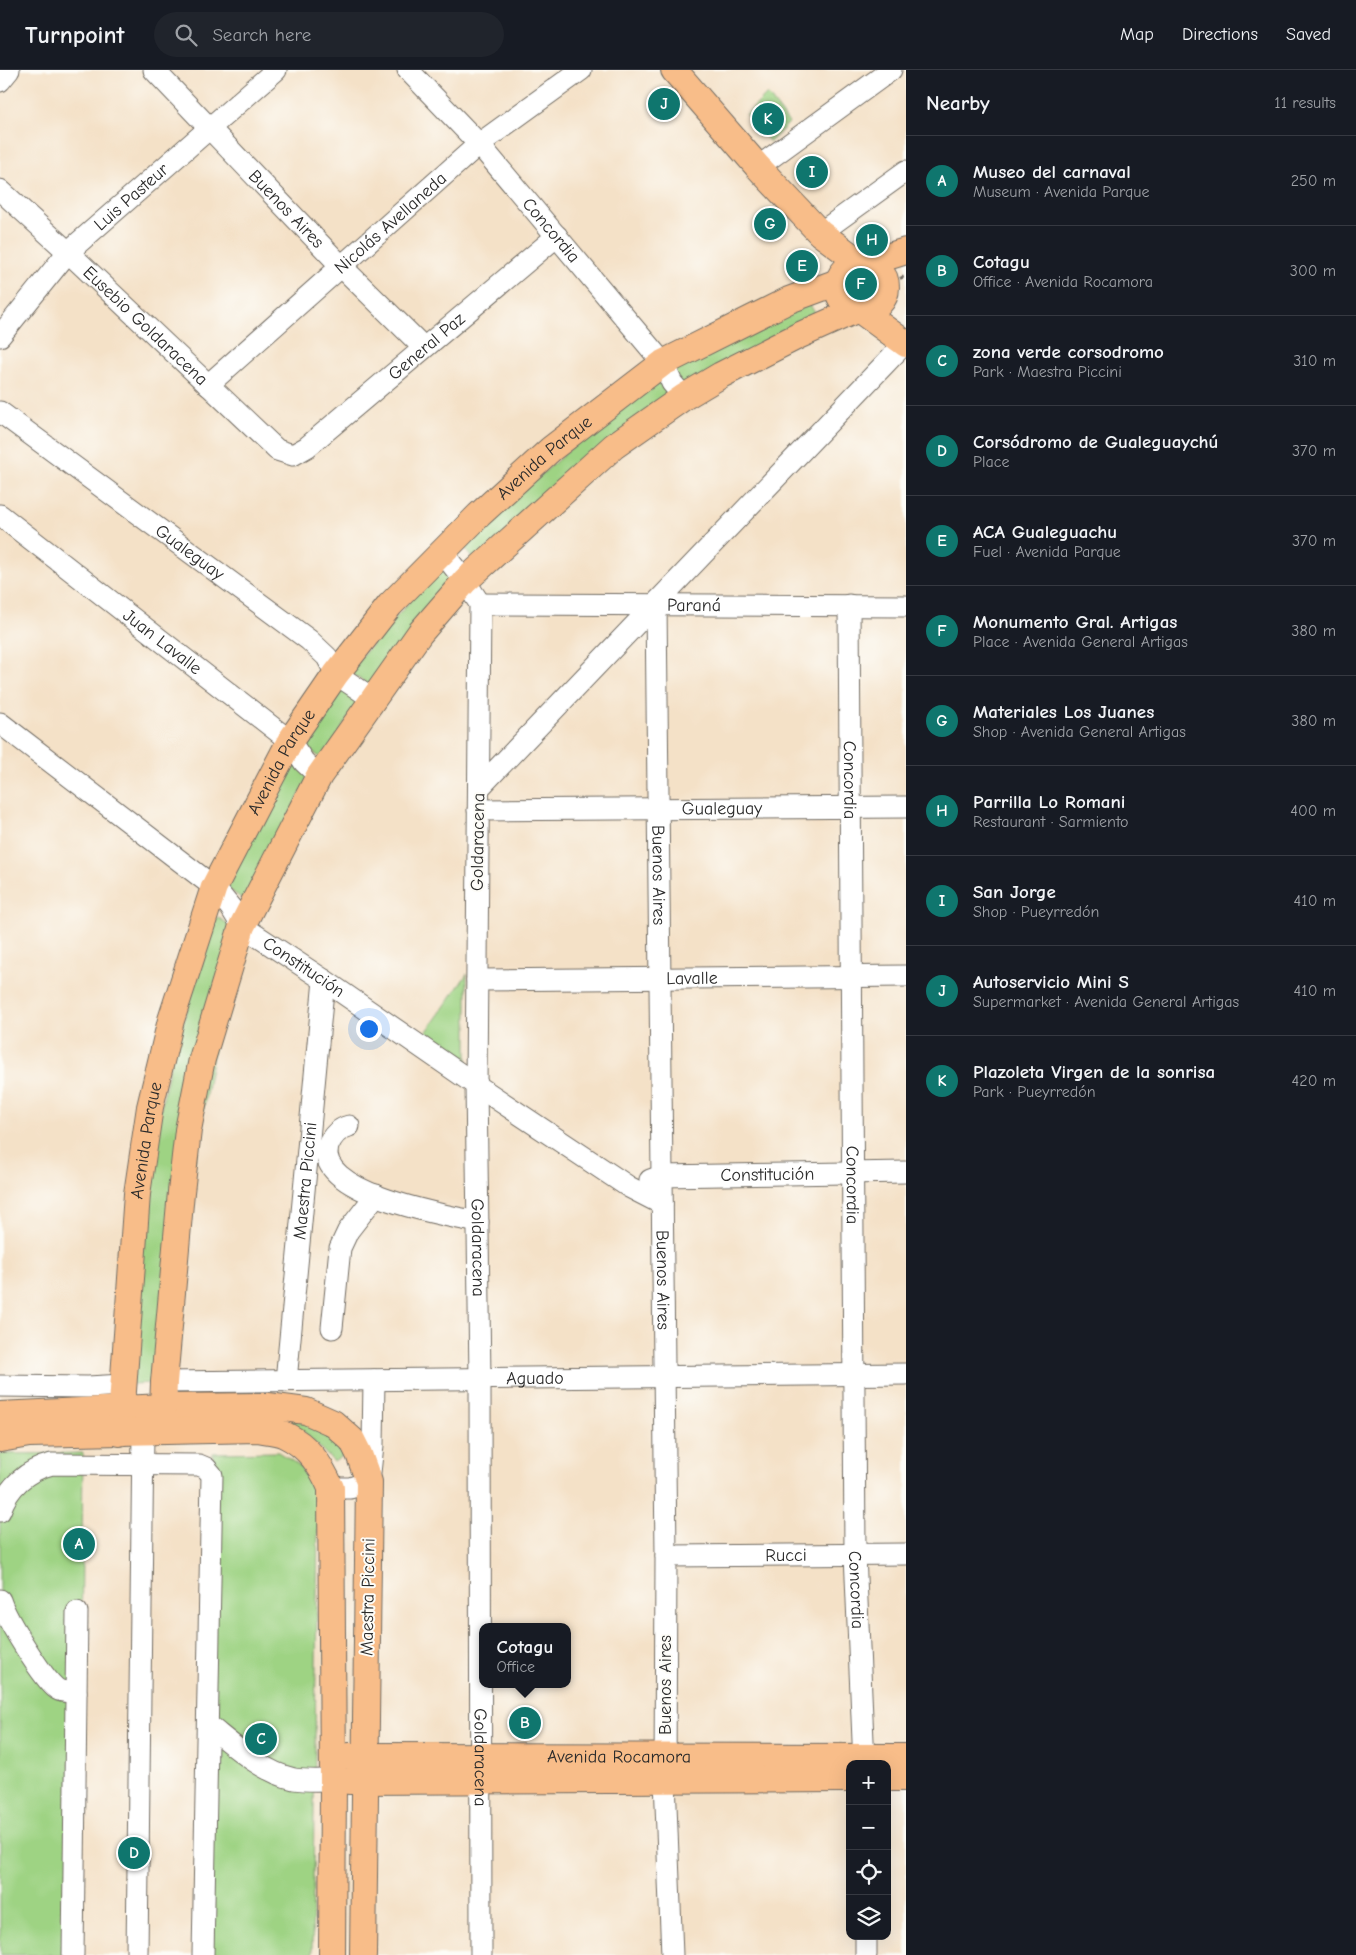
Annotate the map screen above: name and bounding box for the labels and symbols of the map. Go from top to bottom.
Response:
pin: J [648,85,680,123]
pin: K [752,100,784,138]
pin: I [796,153,828,191]
street label: Luis Pasteur [90,158,173,235]
street label: Buenos Aires [244,165,329,252]
street label: Nicolás Avellaneda [330,168,451,278]
street label: Concordia [518,193,585,267]
pin: G [754,205,786,243]
pin: H [856,221,888,259]
pin: E [786,247,818,285]
street label: Eusebio Goldaracena [79,262,212,390]
pin: F [845,265,877,303]
street label: General Paz [384,308,469,384]
street label: Avenida Parque [492,411,596,504]
street label: Gualeguay [151,520,229,585]
street label: Paraná [667,594,721,616]
street label: Juan Lavalle [119,604,206,679]
street label: Avenida Parque [243,705,320,818]
street label: Concordia [839,741,861,819]
street label: Goldaracena [467,793,489,891]
street label: Gualeguay [682,798,763,819]
street label: Buenos Aires [648,825,670,925]
street label: Constitución [259,932,349,1002]
street label: Lavalle [666,967,718,989]
your location [356,1016,382,1042]
street label: Avenida Parque [126,1080,166,1200]
street label: Maestra Piccini [289,1121,321,1241]
street label: Concordia [842,1146,863,1224]
street label: Constitución [720,1163,814,1186]
street label: Goldaracena [467,1198,489,1297]
street label: Buenos Aires [652,1230,674,1330]
street label: Aguado [506,1367,564,1389]
pin: A [63,1525,95,1563]
street label: Maestra Piccini [356,1538,380,1656]
street label: Rucci [765,1544,807,1566]
street label: Concordia [844,1550,869,1630]
street label: Buenos Aires [655,1635,676,1735]
pin: B [509,1704,541,1742]
street label: Goldaracena [470,1708,491,1807]
pin: C [245,1720,277,1758]
street label: Avenida Rocamora [547,1746,691,1767]
pin: D [118,1834,150,1872]

